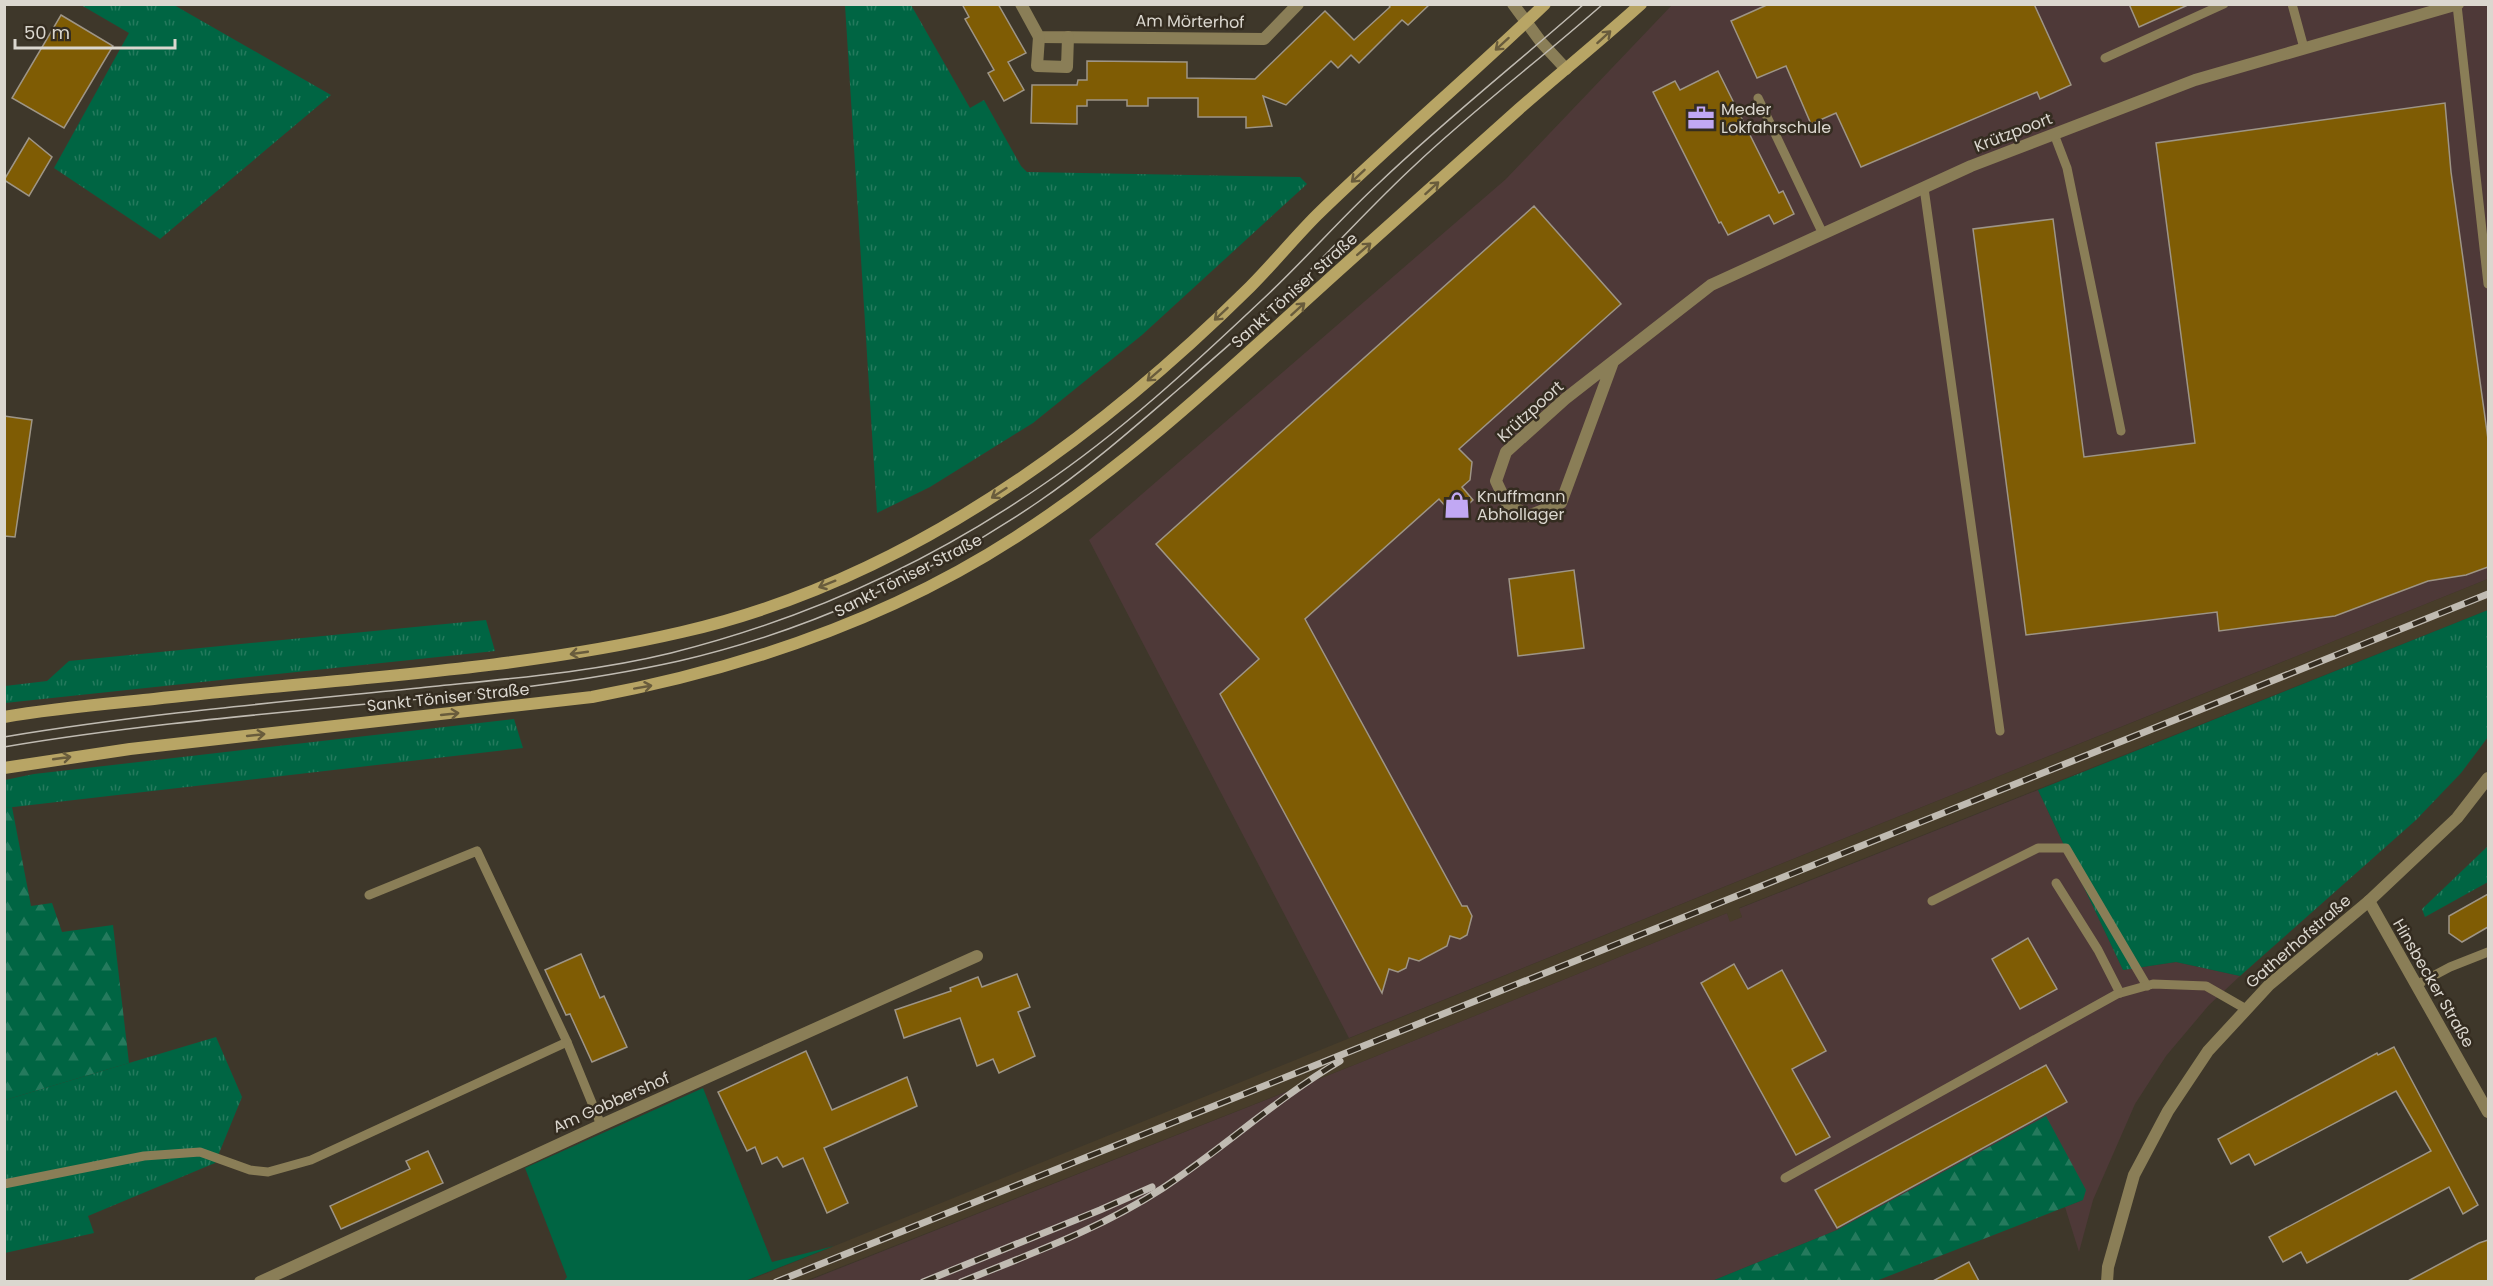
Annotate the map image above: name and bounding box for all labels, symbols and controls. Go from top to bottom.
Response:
street label: Am Mörterhof [1135,9,1245,34]
scale bar [15,12,176,50]
text: 50 m [24,20,70,45]
one-way arrow [1596,31,1611,45]
one-way arrow [1495,37,1510,51]
place label: Meder Lokfahrschule [1721,98,1831,139]
office icon: Meder Lokfahrschule [1686,103,1716,133]
street label: Krützpoort [1971,107,2056,158]
one-way arrow [1351,169,1366,184]
one-way arrow [1425,181,1440,195]
street label: Sankt Töniser Straße [1226,227,1363,354]
one-way arrow [1356,242,1371,256]
one-way arrow [1290,302,1305,316]
one-way arrow [1213,307,1228,321]
one-way arrow [1147,368,1162,382]
street label: Krützpoort [1492,375,1569,447]
place label: Knuffmann Abhollager [1477,485,1565,526]
one-way arrow [991,488,1008,500]
shop icon: Knuffmann Abhollager [1442,490,1472,520]
street label: Sankt Töniser Straße [830,528,986,623]
one-way arrow [818,579,837,590]
one-way arrow [569,647,589,658]
street label: Sankt Töniser Straße [366,678,530,717]
one-way arrow [632,681,652,692]
one-way arrow [439,708,459,719]
one-way arrow [245,729,265,740]
one-way arrow [52,753,72,764]
street label: Gatherhofstraße [2241,889,2356,994]
street label: Hinsbecker Straße [2387,915,2480,1052]
street label: Am Gobbershof [549,1066,673,1139]

